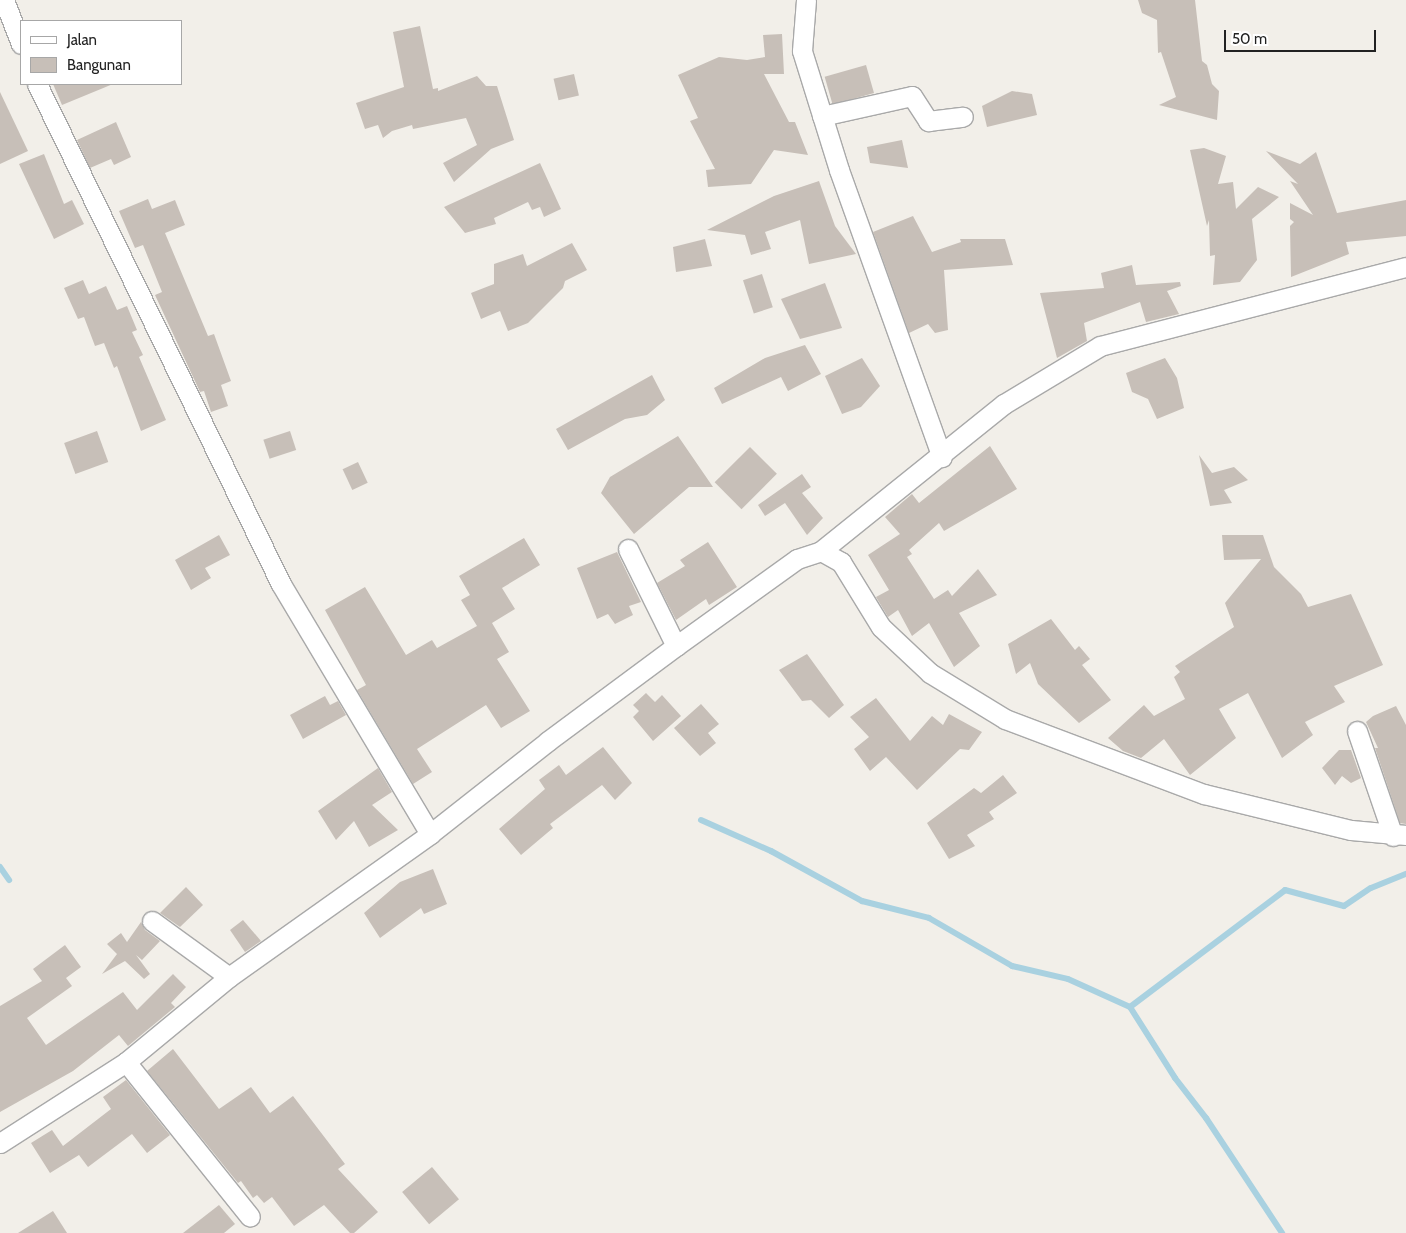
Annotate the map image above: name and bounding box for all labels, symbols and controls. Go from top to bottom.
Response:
legend [20,20,182,85]
scale bar [1226,20,1378,52]
text: 50 m [1232,30,1267,48]
text: Jalan [67,31,97,49]
text: Bangunan [67,56,131,74]

